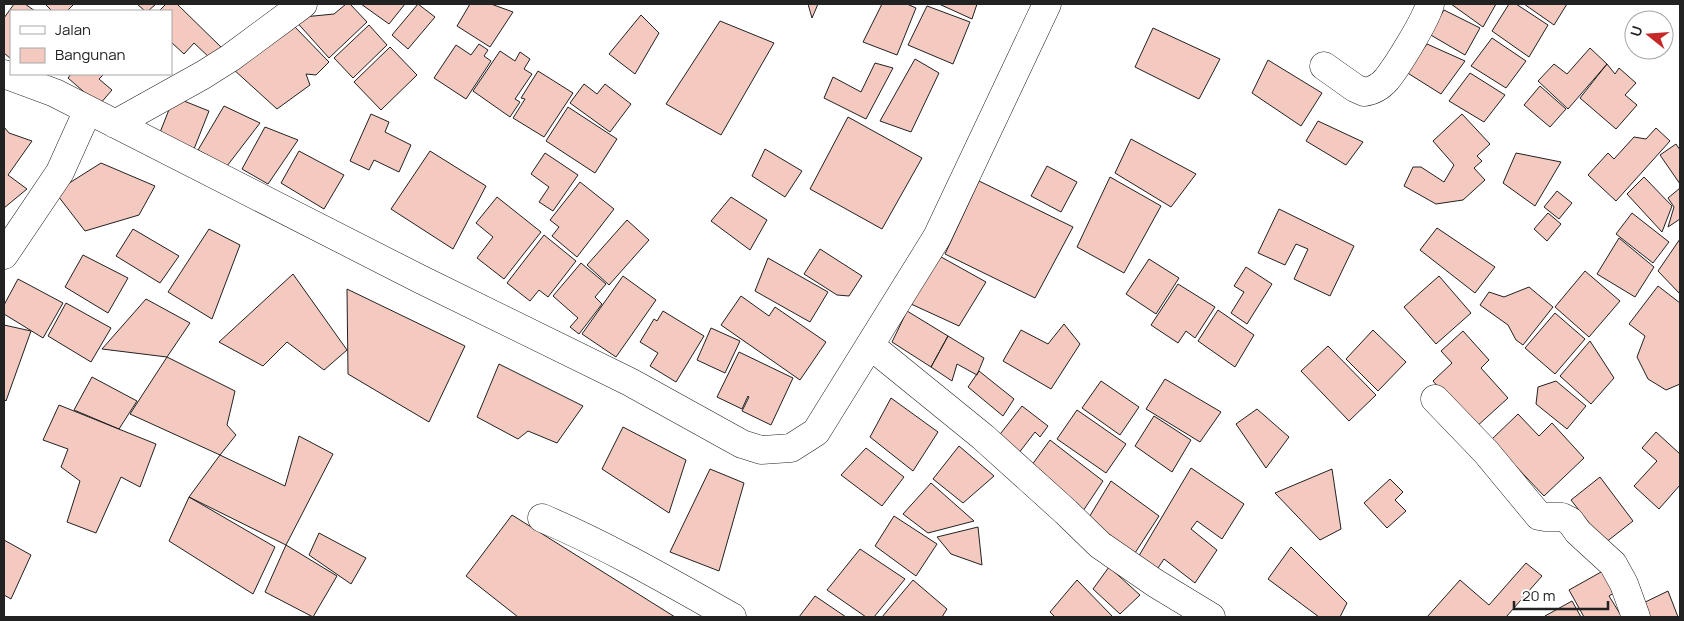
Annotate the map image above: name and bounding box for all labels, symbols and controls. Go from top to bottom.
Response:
legend [10,10,172,75]
north arrow [1624,10,1674,60]
text: Jalan [55,19,91,40]
text: U [1626,23,1647,39]
text: Bangunan [55,44,125,65]
scale bar [1514,578,1608,610]
text: 20 m [1522,585,1555,606]

